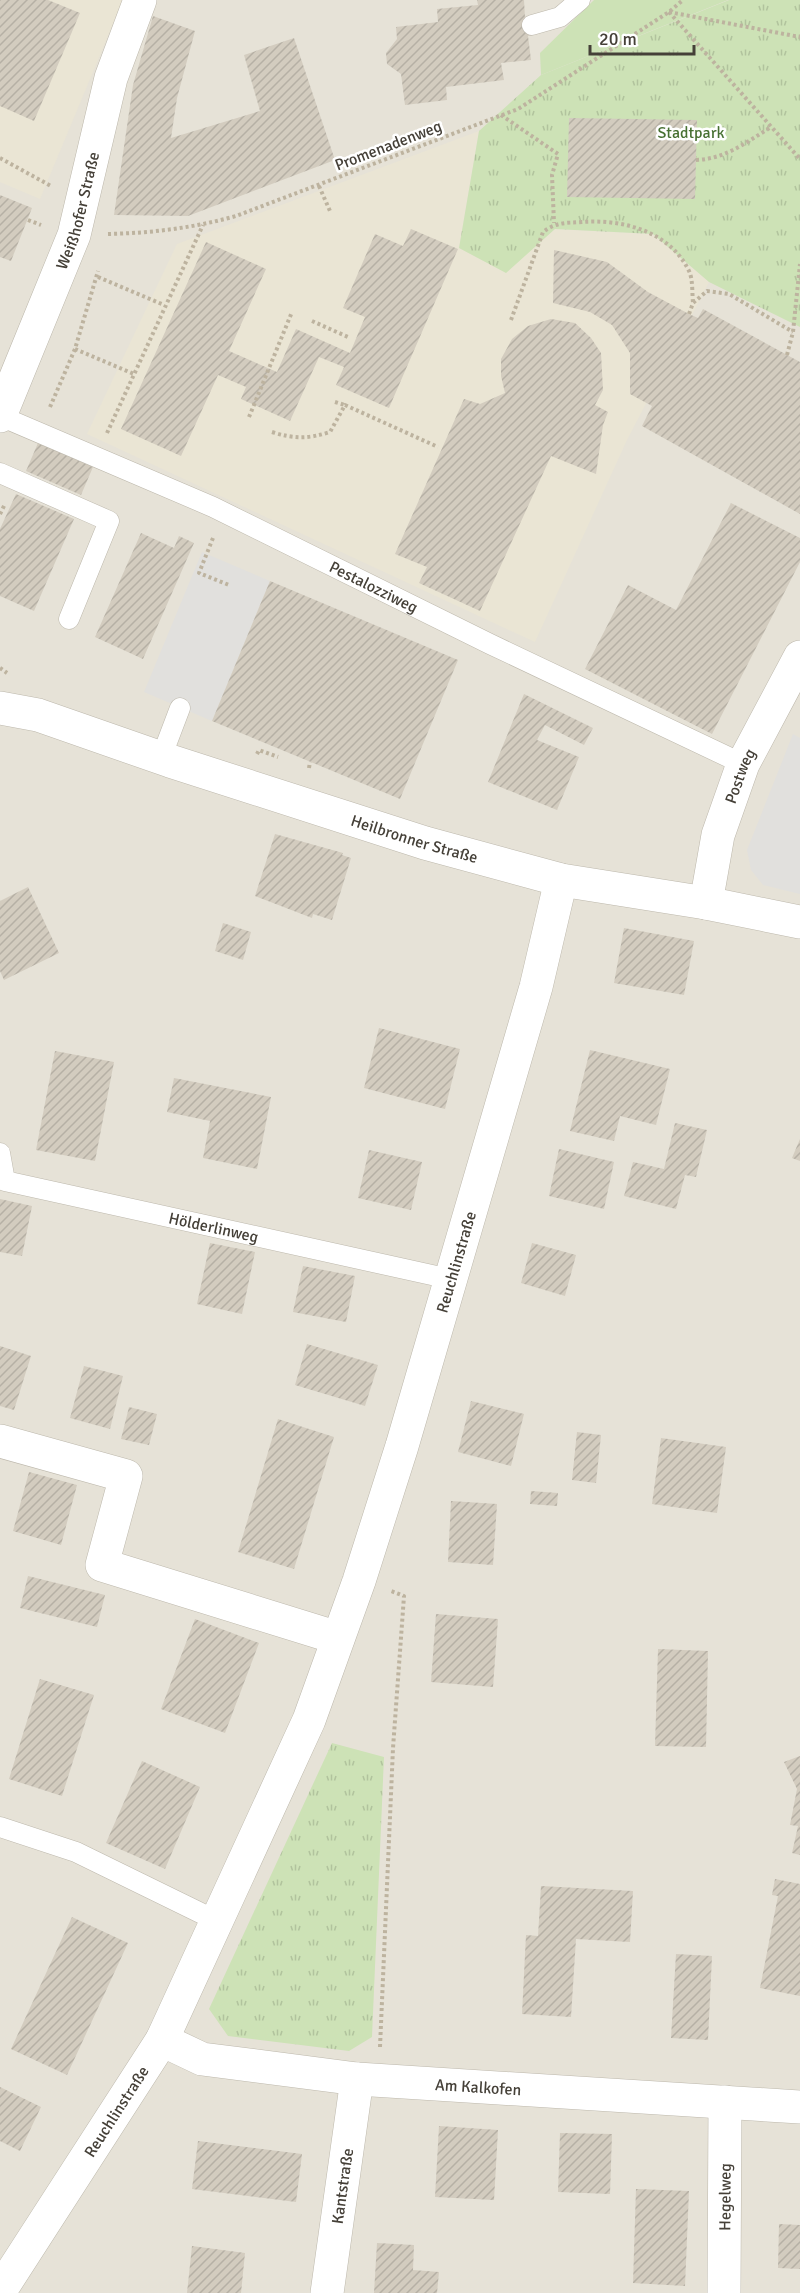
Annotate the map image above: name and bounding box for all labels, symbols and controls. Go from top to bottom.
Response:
scale bar [590,18,694,56]
text: 20 m [599,28,637,50]
street label: Promenadenweg [332,116,445,176]
park label: Stadtpark [657,123,725,143]
street label: Weißhofer Straße [52,150,104,273]
street label: Pestalozziweg [326,557,421,618]
street label: Postweg [721,745,760,806]
street label: Heilbronner Straße [348,811,480,868]
street label: Hölderlinweg [167,1208,260,1248]
street label: Reuchlinstraße [432,1209,481,1315]
street label: Reuchlinstraße [80,2062,154,2161]
street label: Am Kalkofen [434,2075,522,2100]
street label: Kantstraße [328,2147,358,2225]
street label: Hegelweg [715,2163,736,2231]

